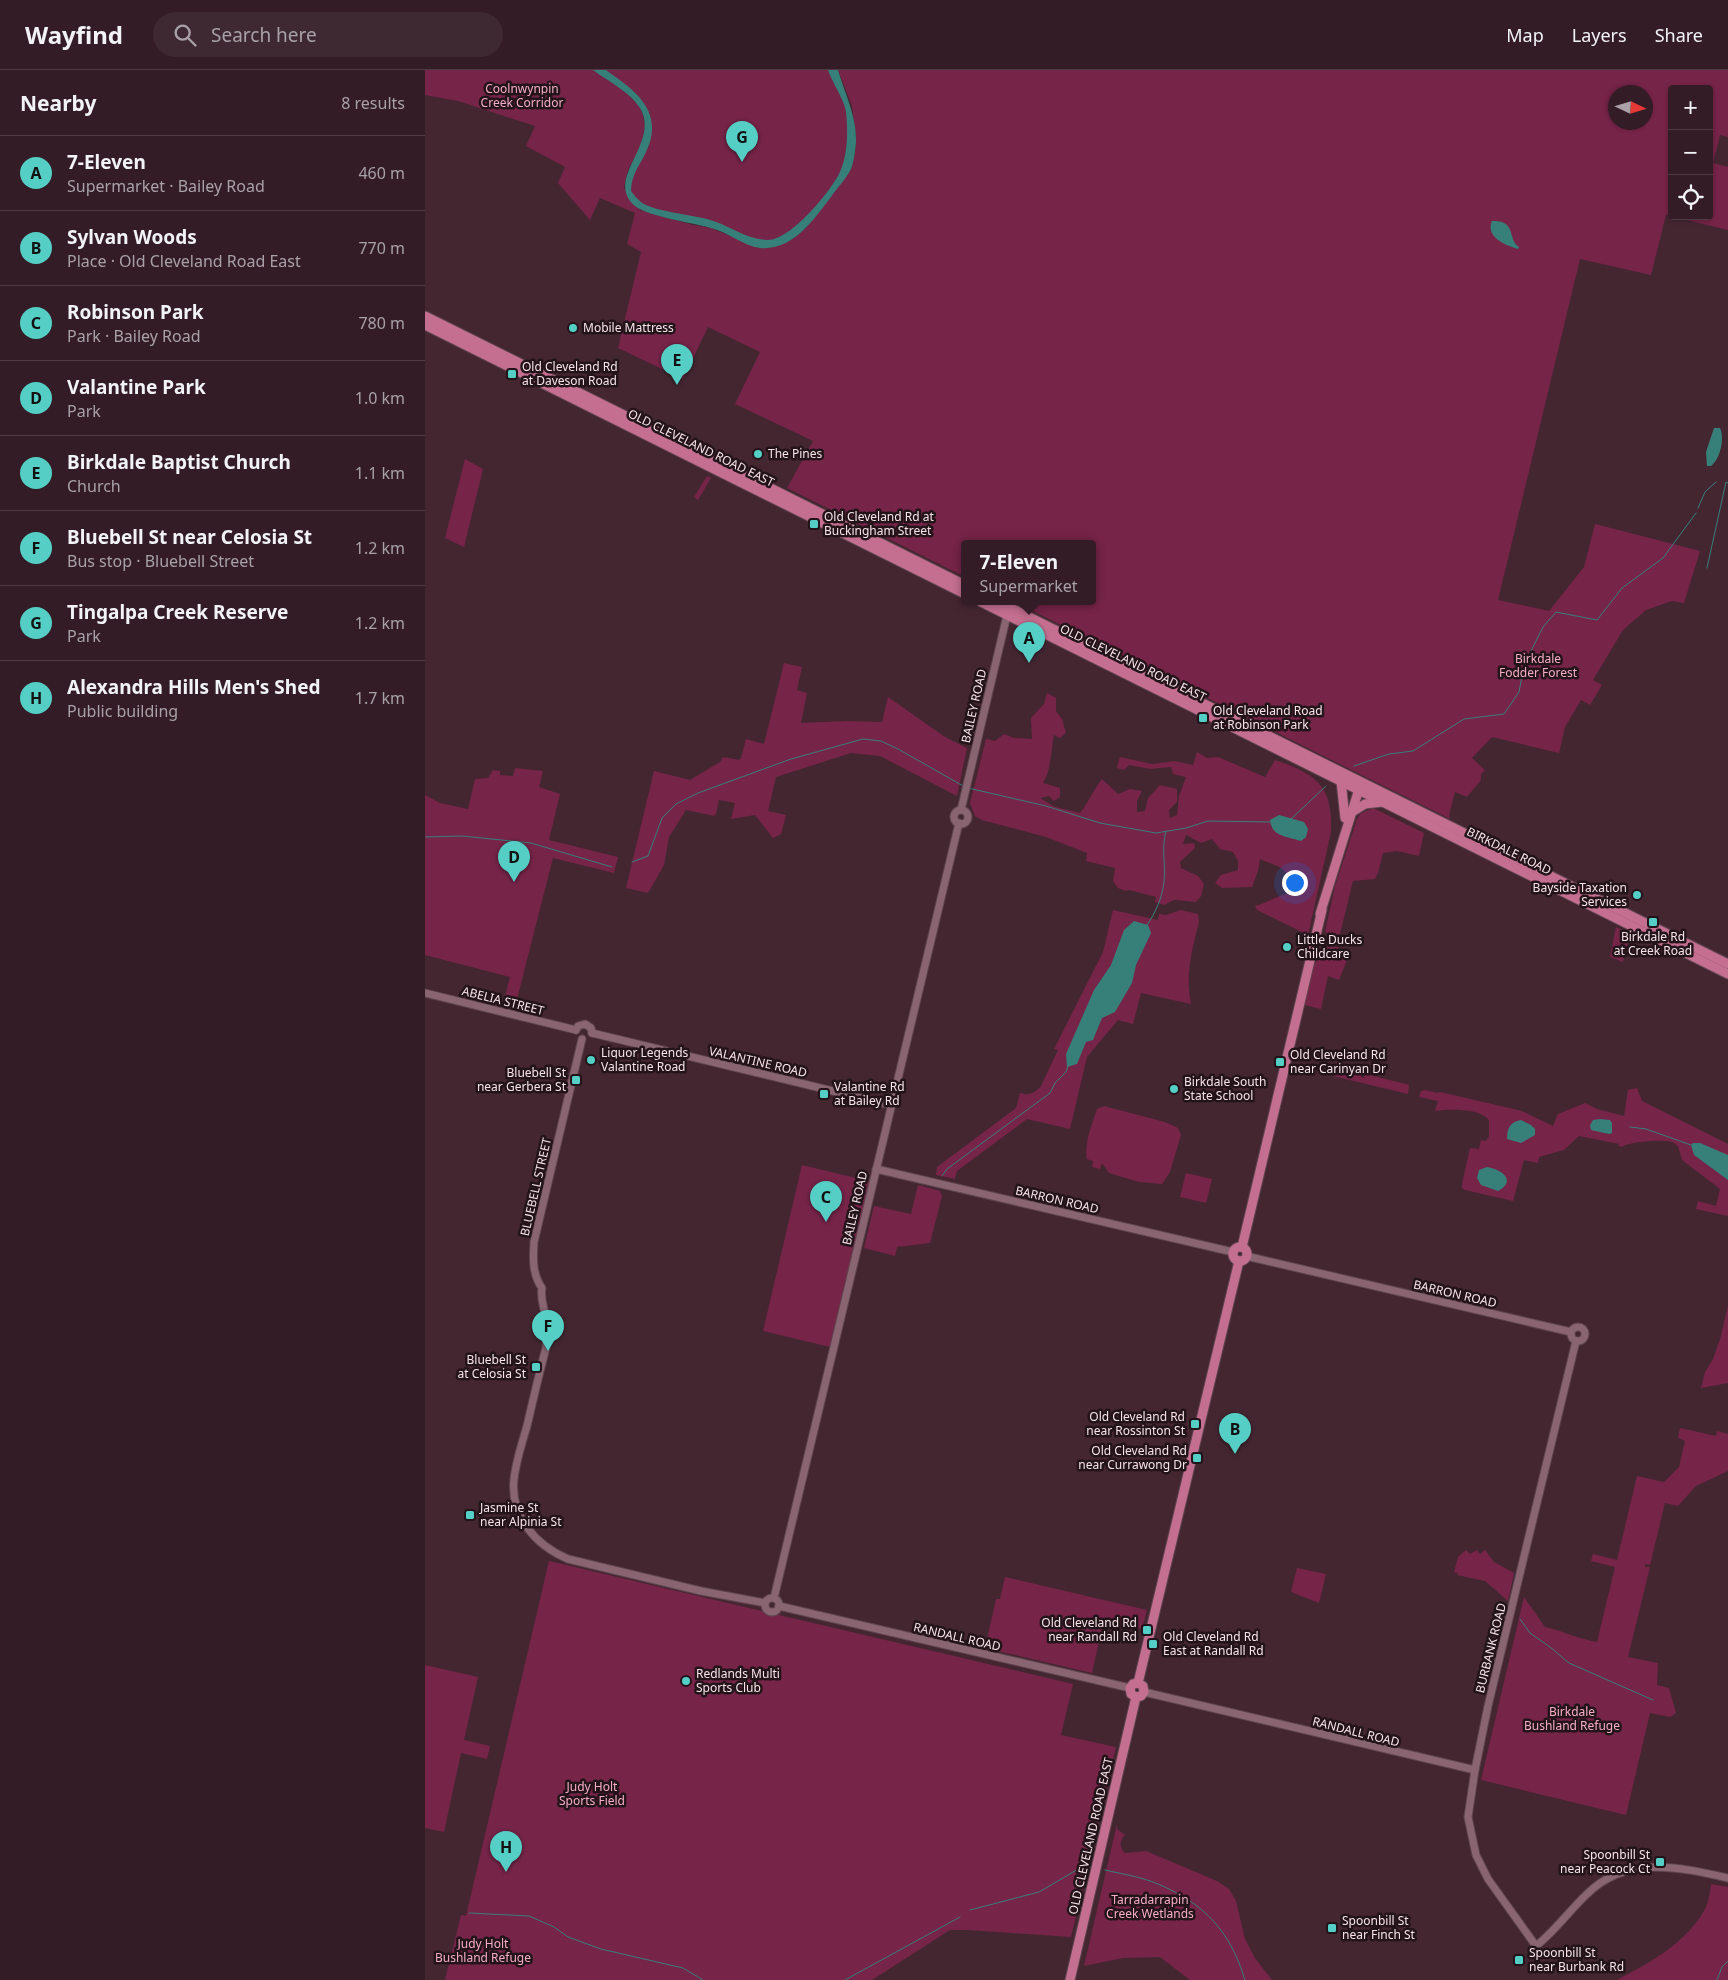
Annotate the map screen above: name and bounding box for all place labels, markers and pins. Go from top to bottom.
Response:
pin: G [726,121,758,162]
place label: Mobile Mattress [583,319,674,336]
marker: Mobile Mattress [567,322,579,334]
pin: E [661,344,693,385]
place label: Old Cleveland Rd at Daveson Road [522,358,618,389]
marker: Old Cleveland Rd at Daveson Road [506,368,518,380]
place label: The Pines [768,445,823,462]
marker: The Pines [752,448,764,460]
place label: Old Cleveland Rd at Buckingham Street [824,508,934,539]
marker: Old Cleveland Rd at Buckingham Street [808,518,820,530]
pin: A [1013,622,1045,663]
place label: Old Cleveland Road at Robinson Park [1213,702,1323,733]
marker: Old Cleveland Road at Robinson Park [1197,712,1209,724]
pin: D [498,841,530,882]
place label: Bayside Taxation Services [1533,879,1627,910]
marker: Bayside Taxation Services [1631,889,1643,901]
marker: Birkdale Rd at Creek Road [1647,916,1659,928]
place label: Birkdale Rd at Creek Road [1614,928,1692,959]
place label: Little Ducks Childcare [1297,931,1362,962]
marker: Little Ducks Childcare [1281,941,1293,953]
place label: Liquor Legends Valantine Road [601,1044,689,1075]
place label: Old Cleveland Rd near Carinyan Dr [1290,1046,1386,1077]
marker: Liquor Legends Valantine Road [585,1054,597,1066]
marker: Old Cleveland Rd near Carinyan Dr [1274,1056,1286,1068]
place label: Bluebell St near Gerbera St [477,1064,567,1095]
place label: Birkdale South State School [1184,1073,1266,1104]
marker: Bluebell St near Gerbera St [570,1074,582,1086]
place label: Valantine Rd at Bailey Rd [834,1078,905,1109]
marker: Birkdale South State School [1168,1083,1180,1095]
marker: Valantine Rd at Bailey Rd [818,1088,830,1100]
pin: C [810,1181,842,1222]
pin: F [532,1310,564,1351]
place label: Bluebell St at Celosia St [457,1351,527,1382]
marker: Bluebell St at Celosia St [530,1361,542,1373]
place label: Old Cleveland Rd near Rossinton St [1086,1408,1186,1439]
pin: B [1219,1413,1251,1454]
marker: Old Cleveland Rd near Rossinton St [1189,1418,1201,1430]
place label: Old Cleveland Rd near Currawong Dr [1078,1442,1187,1473]
marker: Old Cleveland Rd near Currawong Dr [1191,1452,1203,1464]
place label: Jasmine St near Alpinia St [479,1499,562,1530]
marker: Jasmine St near Alpinia St [464,1509,476,1521]
place label: Old Cleveland Rd near Randall Rd [1041,1614,1137,1645]
marker: Old Cleveland Rd near Randall Rd [1141,1624,1153,1636]
place label: Old Cleveland Rd East at Randall Rd [1163,1628,1264,1659]
marker: Old Cleveland Rd East at Randall Rd [1147,1638,1159,1650]
place label: Redlands Multi Sports Club [696,1665,780,1696]
marker: Redlands Multi Sports Club [680,1675,692,1687]
pin: H [490,1831,522,1872]
place label: Spoonbill St near Peacock Ct [1560,1846,1651,1877]
marker: Spoonbill St near Peacock Ct [1654,1856,1666,1868]
place label: Spoonbill St near Finch St [1342,1912,1416,1943]
marker: Spoonbill St near Finch St [1326,1922,1338,1934]
place label: Spoonbill St near Burbank Rd [1529,1944,1624,1975]
marker: Spoonbill St near Burbank Rd [1513,1954,1525,1966]

